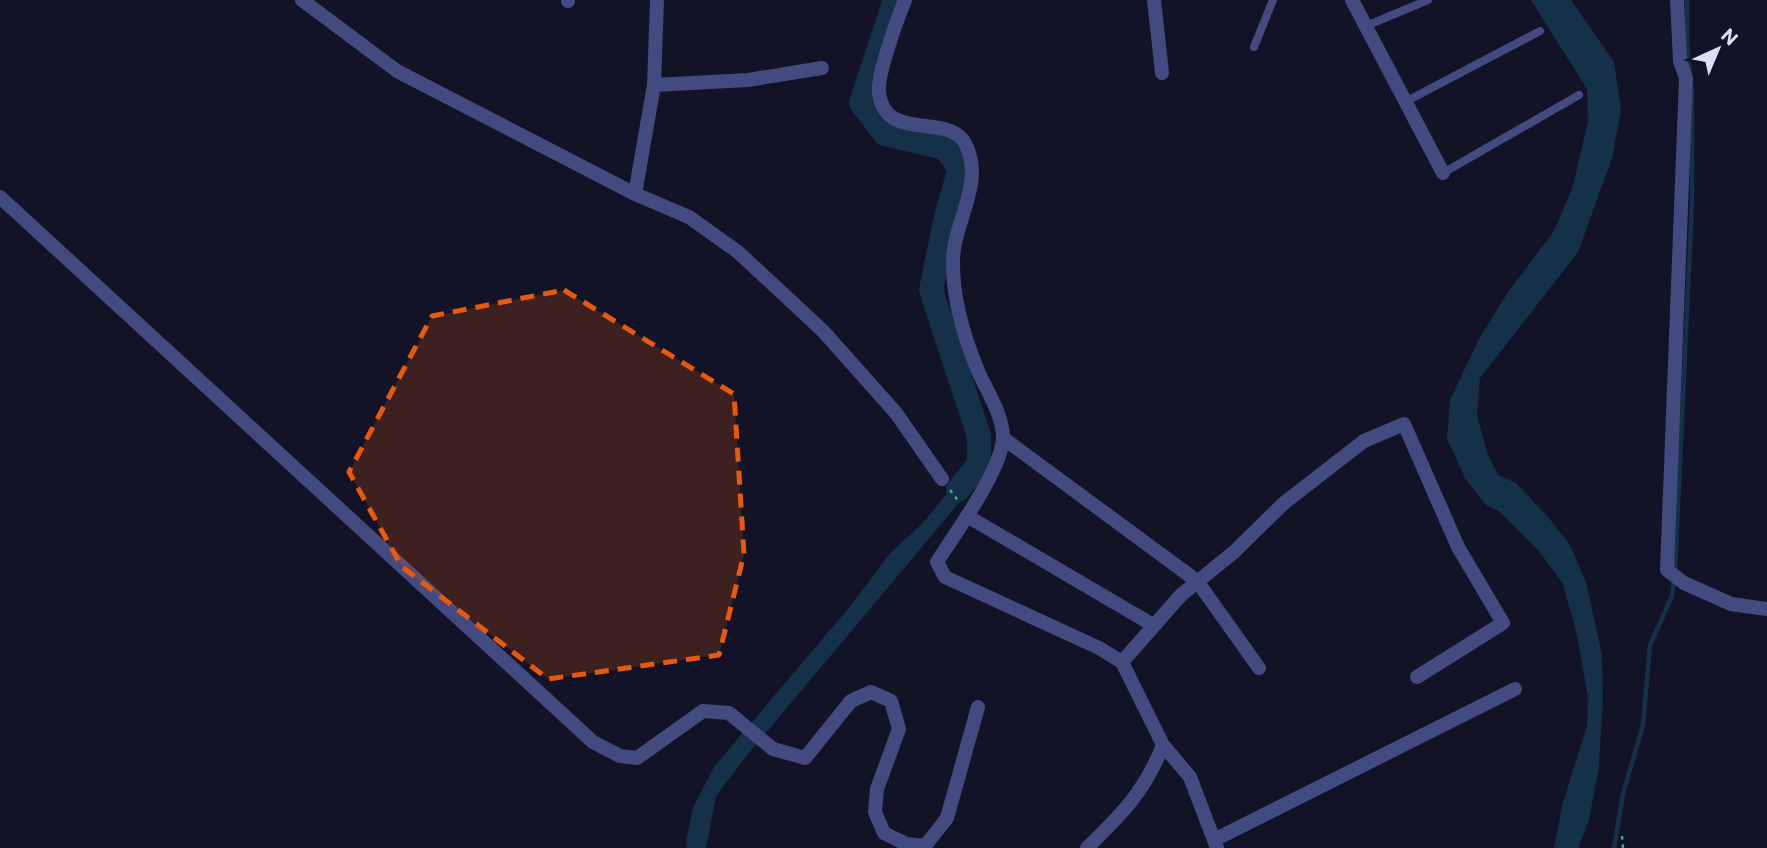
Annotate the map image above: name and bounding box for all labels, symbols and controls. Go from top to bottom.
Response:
north arrow [1683,14,1753,84]
text: N [1717,23,1743,50]

